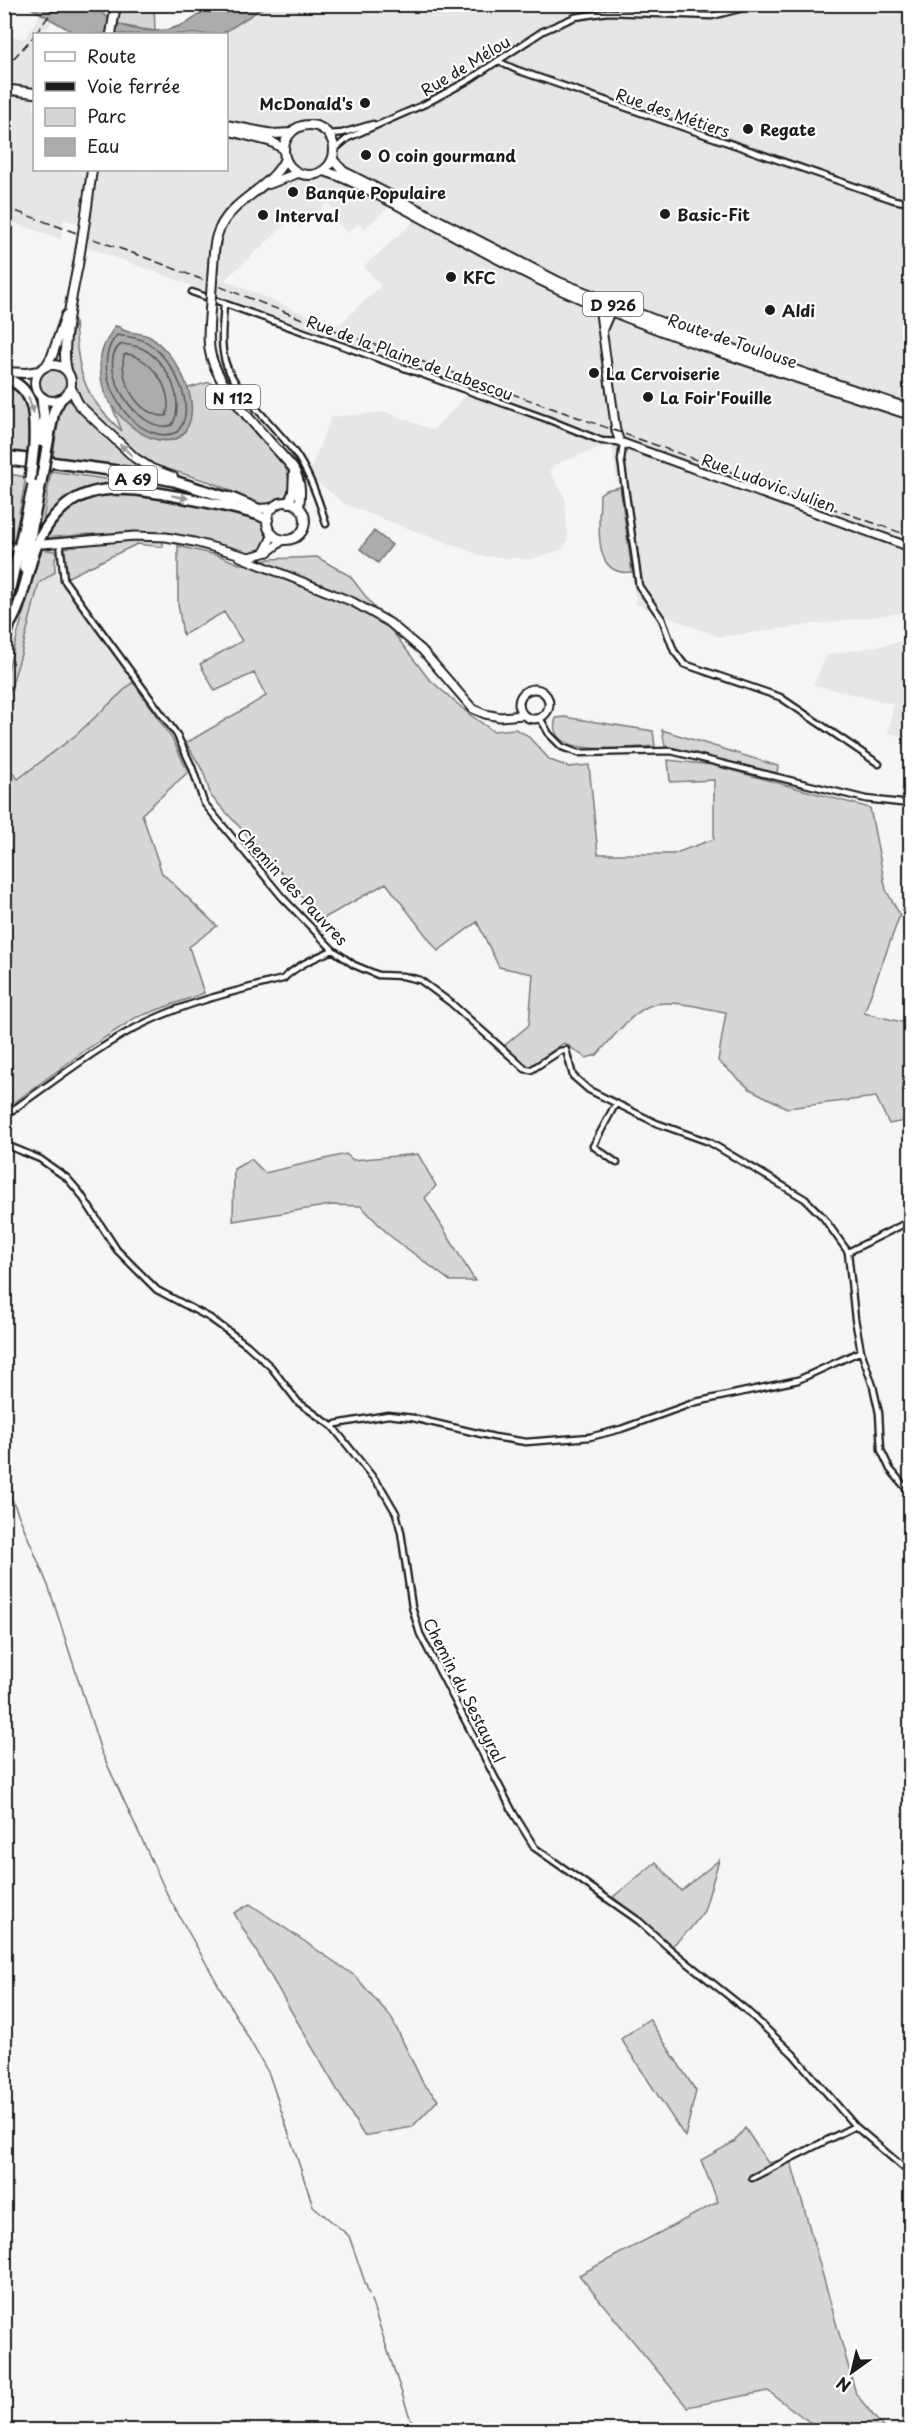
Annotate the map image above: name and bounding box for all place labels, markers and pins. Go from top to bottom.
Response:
place label: McDonald's [259,91,353,115]
marker: McDonald's [358,96,372,110]
place label: Regate [760,117,816,141]
marker: Regate [741,122,755,136]
place label: O coin gourmand [378,143,516,167]
marker: O coin gourmand [359,148,373,162]
place label: Banque Populaire [305,180,446,204]
marker: Banque Populaire [286,185,300,199]
place label: Basic-Fit [677,202,750,226]
place label: Interval [275,203,339,227]
marker: Basic-Fit [658,207,672,221]
marker: Interval [256,208,270,222]
place label: KFC [463,265,496,289]
marker: KFC [444,270,458,284]
place label: Aldi [782,298,815,322]
marker: Aldi [763,303,777,317]
place label: La Cervoiserie [606,361,720,385]
marker: La Cervoiserie [587,366,601,380]
place label: La Foir'Fouille [660,385,772,409]
marker: La Foir'Fouille [641,390,655,404]

